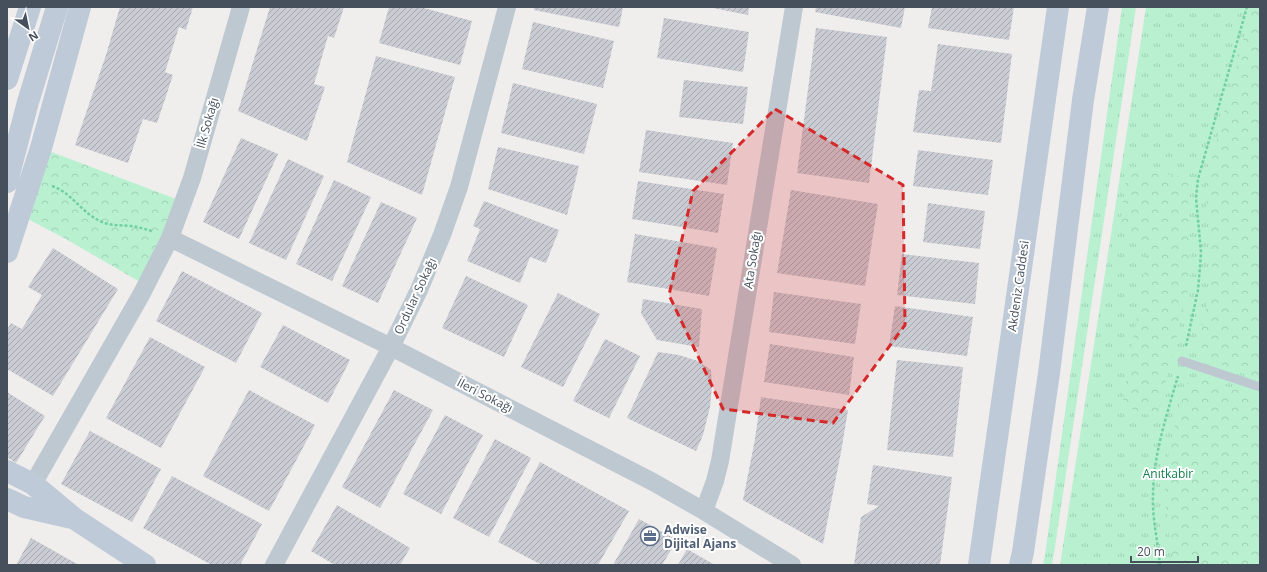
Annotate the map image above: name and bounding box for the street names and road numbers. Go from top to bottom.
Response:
street label: İlk Sokağı [192,96,222,150]
street label: Ata Sokağı [739,230,765,290]
street label: Akdeniz Caddesi [1003,240,1033,332]
street label: Ordular Sokağı [390,255,440,337]
street label: İleri Sokağı [454,374,516,416]

